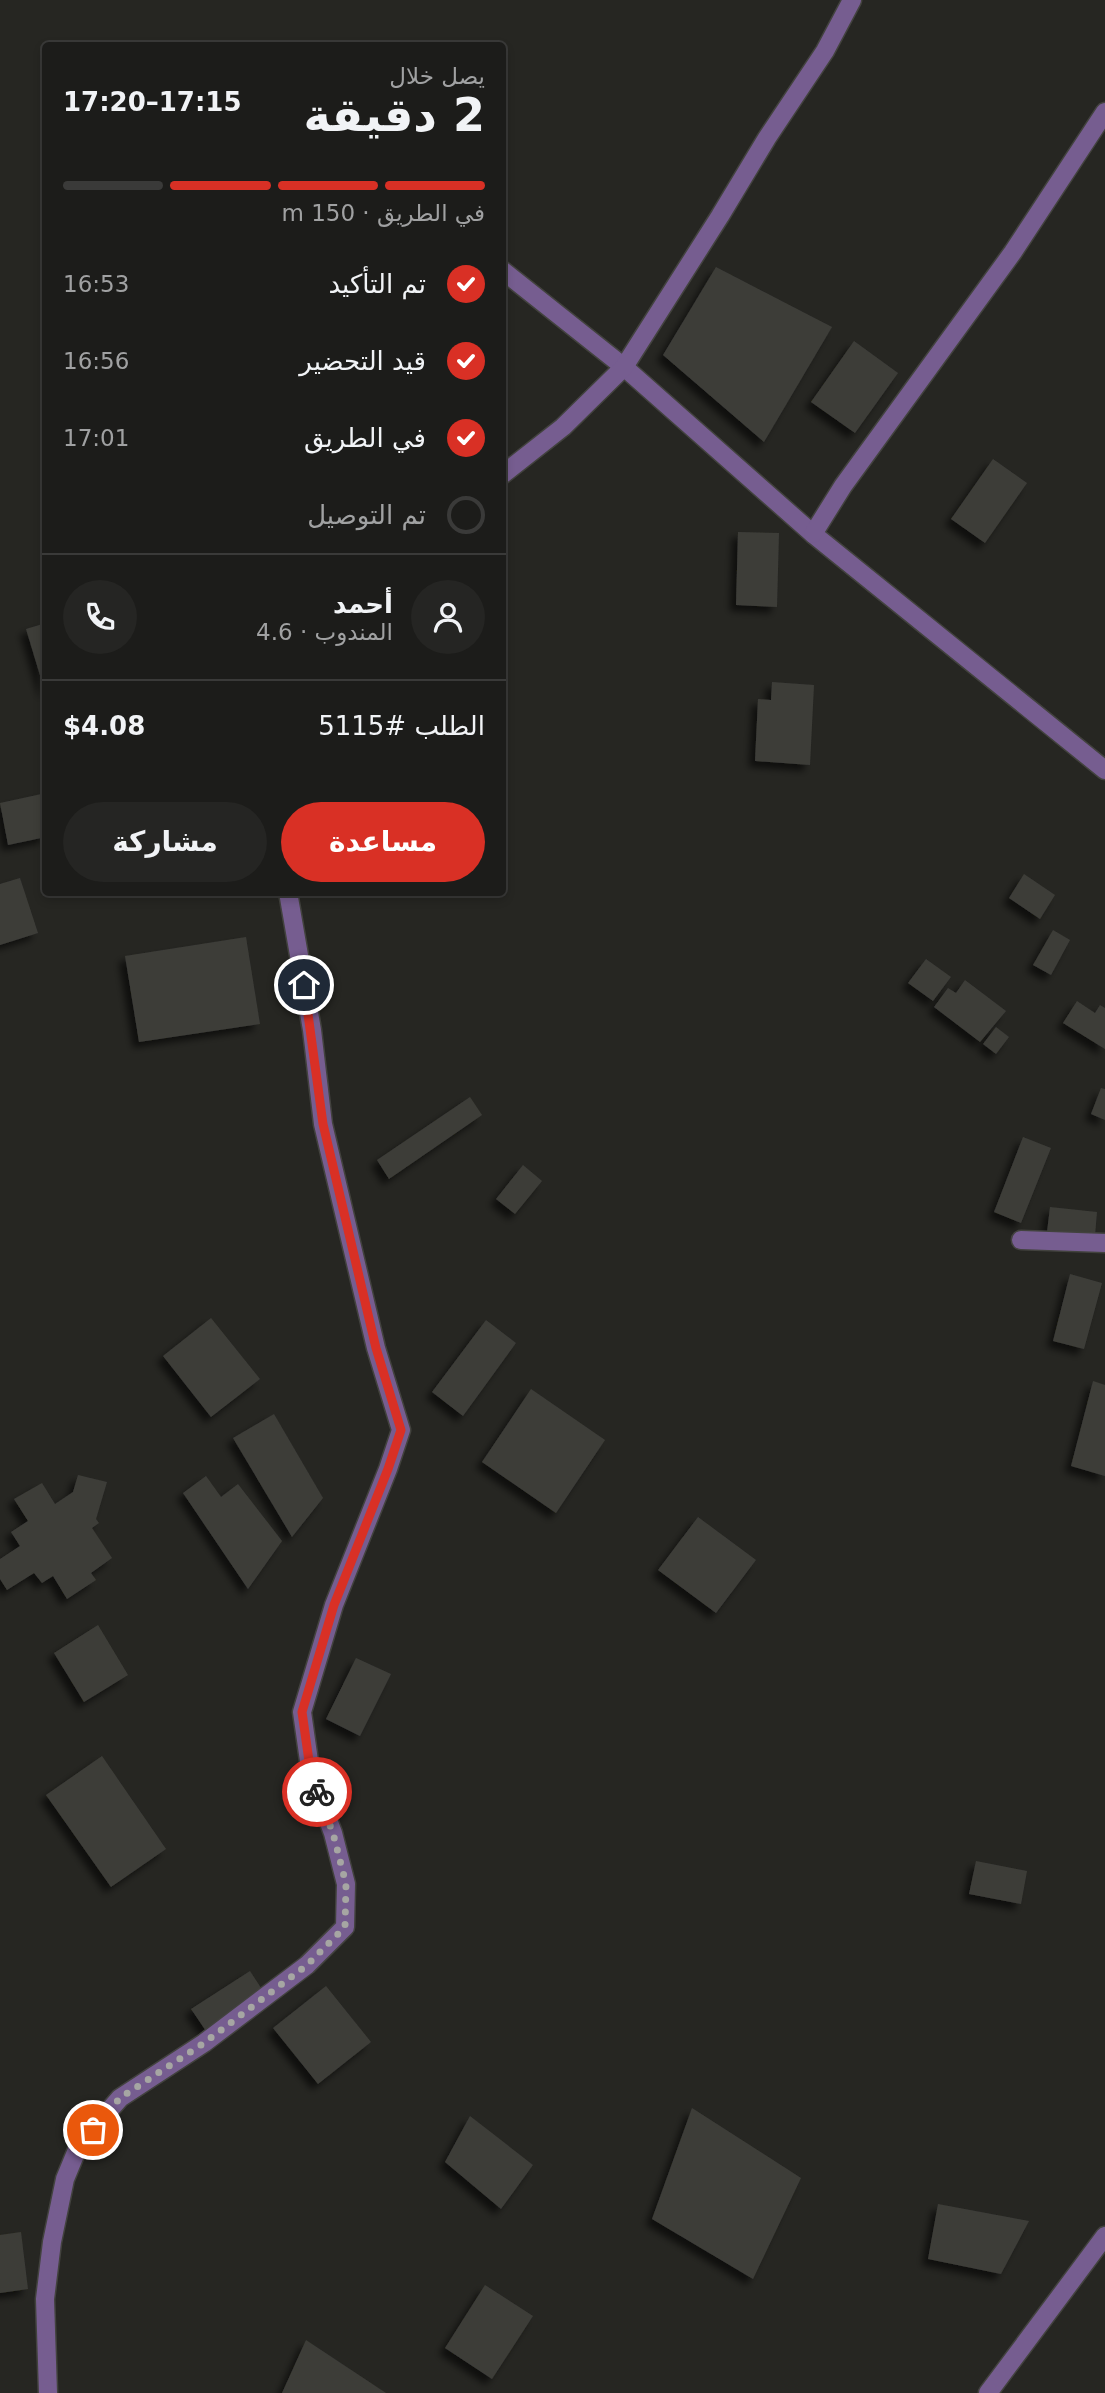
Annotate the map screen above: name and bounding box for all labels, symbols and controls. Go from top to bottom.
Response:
text: يصل خلال [389,63,485,89]
text: 17:15–17:20 [63,87,242,117]
text: 2 دقيقة [303,88,485,142]
text: في الطريق · 150 m [281,200,485,226]
icon: check [447,265,485,303]
text: تم التأكيد [328,269,426,299]
text: 16:53 [63,271,129,297]
icon: check [447,342,485,380]
text: قيد التحضير [299,346,426,376]
text: 16:56 [63,348,129,374]
icon: check [447,419,485,457]
text: في الطريق [304,423,426,453]
text: 17:01 [63,425,129,451]
text: تم التوصيل [307,500,426,530]
button: phone [63,580,137,654]
button: person [411,580,485,654]
text: أحمد [333,589,393,619]
text: المندوب · 4.6 [256,619,393,645]
text: $4.08 [63,711,145,741]
text: الطلب #5115 [318,711,485,741]
button: مشاركة [63,802,267,882]
button: مساعدة [281,802,485,882]
pin [274,955,334,1015]
icon: home [285,966,323,1004]
courier [282,1757,352,1827]
icon: bike [298,1773,336,1811]
pin [63,2100,123,2160]
icon: bag [74,2111,112,2149]

